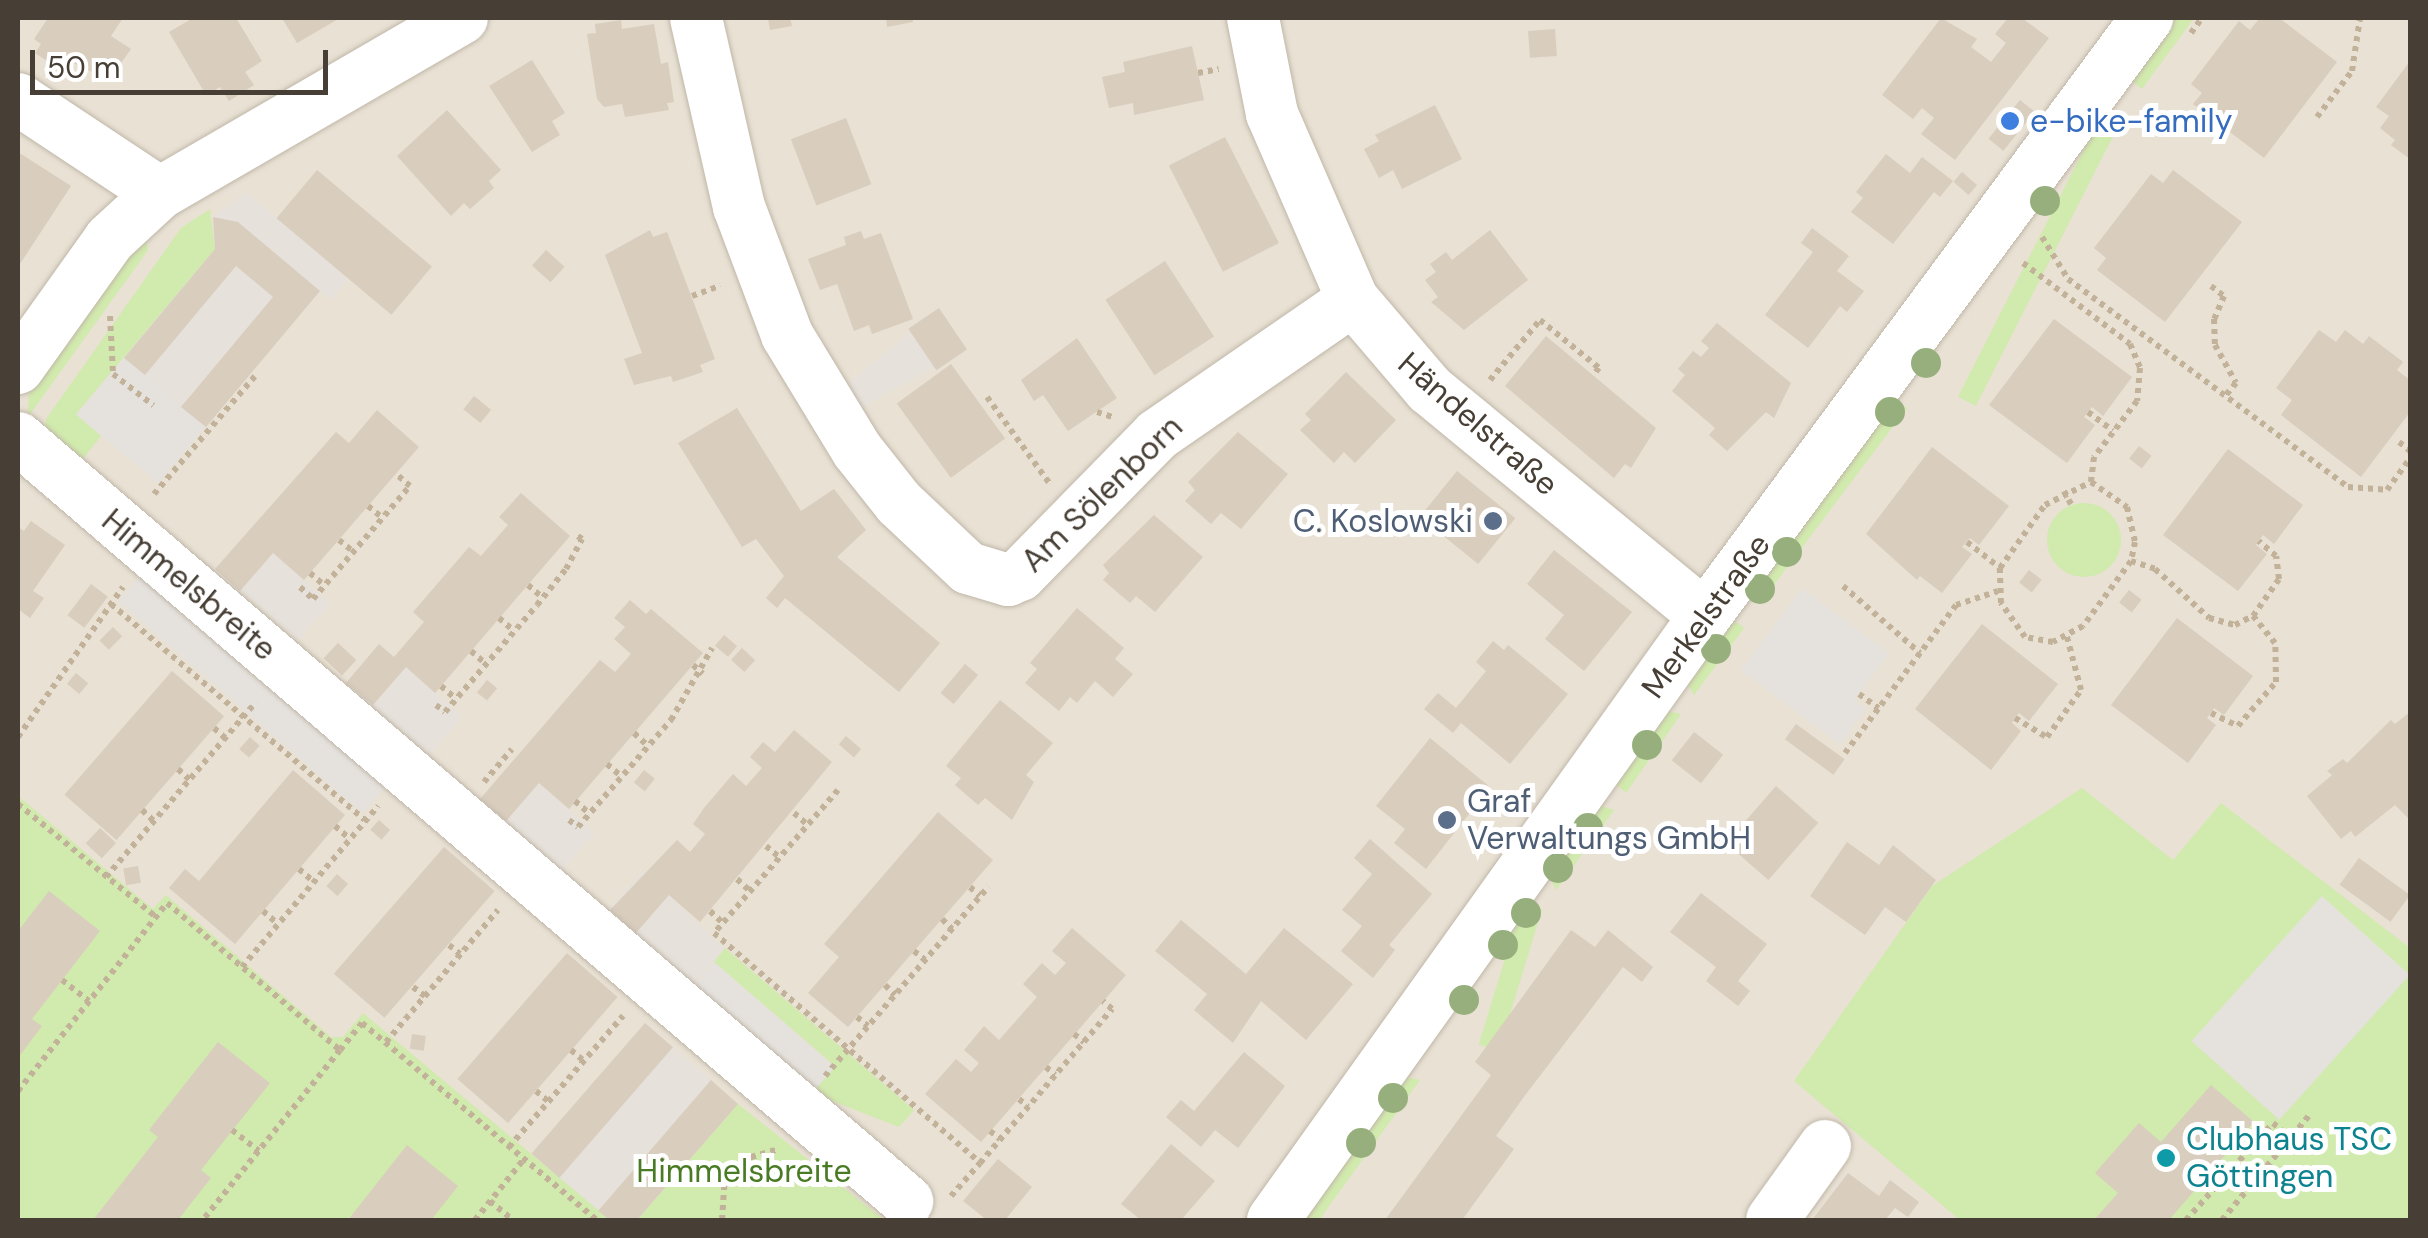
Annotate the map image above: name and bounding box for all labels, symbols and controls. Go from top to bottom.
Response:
scale bar [35,30,332,92]
text: 50 m [47,48,121,87]
place label: e-bike-family [2030,102,2232,140]
marker: e-bike-family [1999,110,2021,132]
street label: Händelstraße [1390,344,1566,504]
street label: Am Sölenborn [1014,408,1190,580]
street label: Himmelsbreite [94,501,284,669]
place label: C. Koslowski [1293,502,1473,540]
marker: C. Koslowski [1482,510,1504,532]
street label: Merkelstraße [1634,527,1778,705]
place label: Graf Verwaltungs GmbH [1467,783,1751,858]
marker: Graf Verwaltungs GmbH [1436,809,1458,831]
place label: Clubhaus TSC Göttingen [2186,1121,2392,1196]
marker: Clubhaus TSC Göttingen [2155,1147,2177,1169]
park label: Himmelsbreite [636,1152,852,1190]

